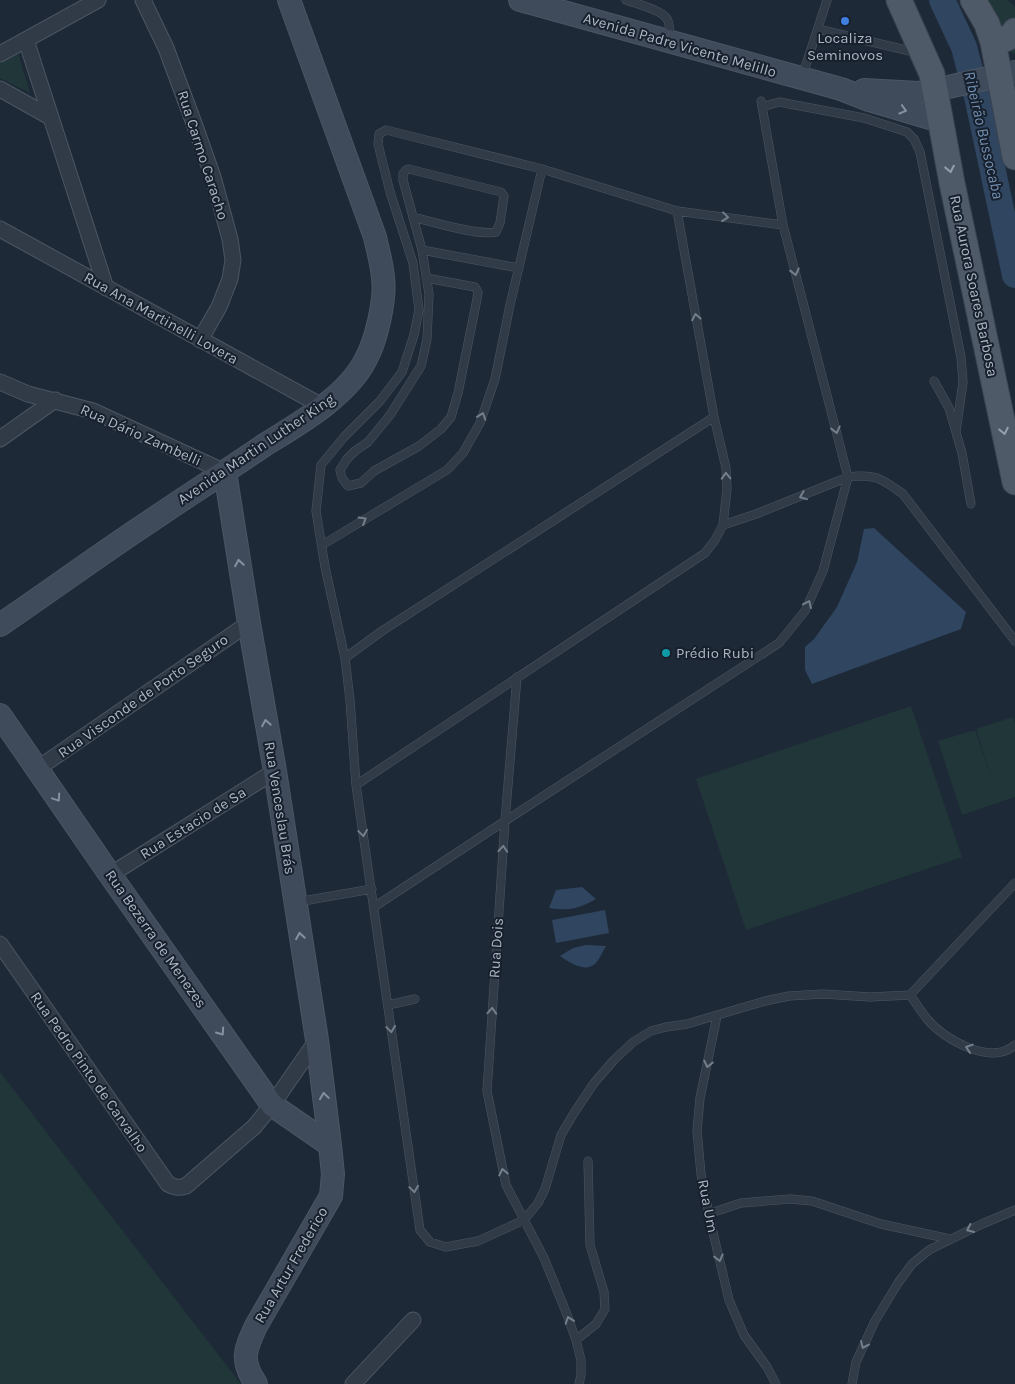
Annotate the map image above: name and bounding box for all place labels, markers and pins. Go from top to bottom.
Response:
marker: Localiza Seminovos [839,15,851,27]
place label: Localiza Seminovos [807,29,883,64]
place label: Prédio Rubi [676,644,754,662]
marker: Prédio Rubi [660,647,672,659]

